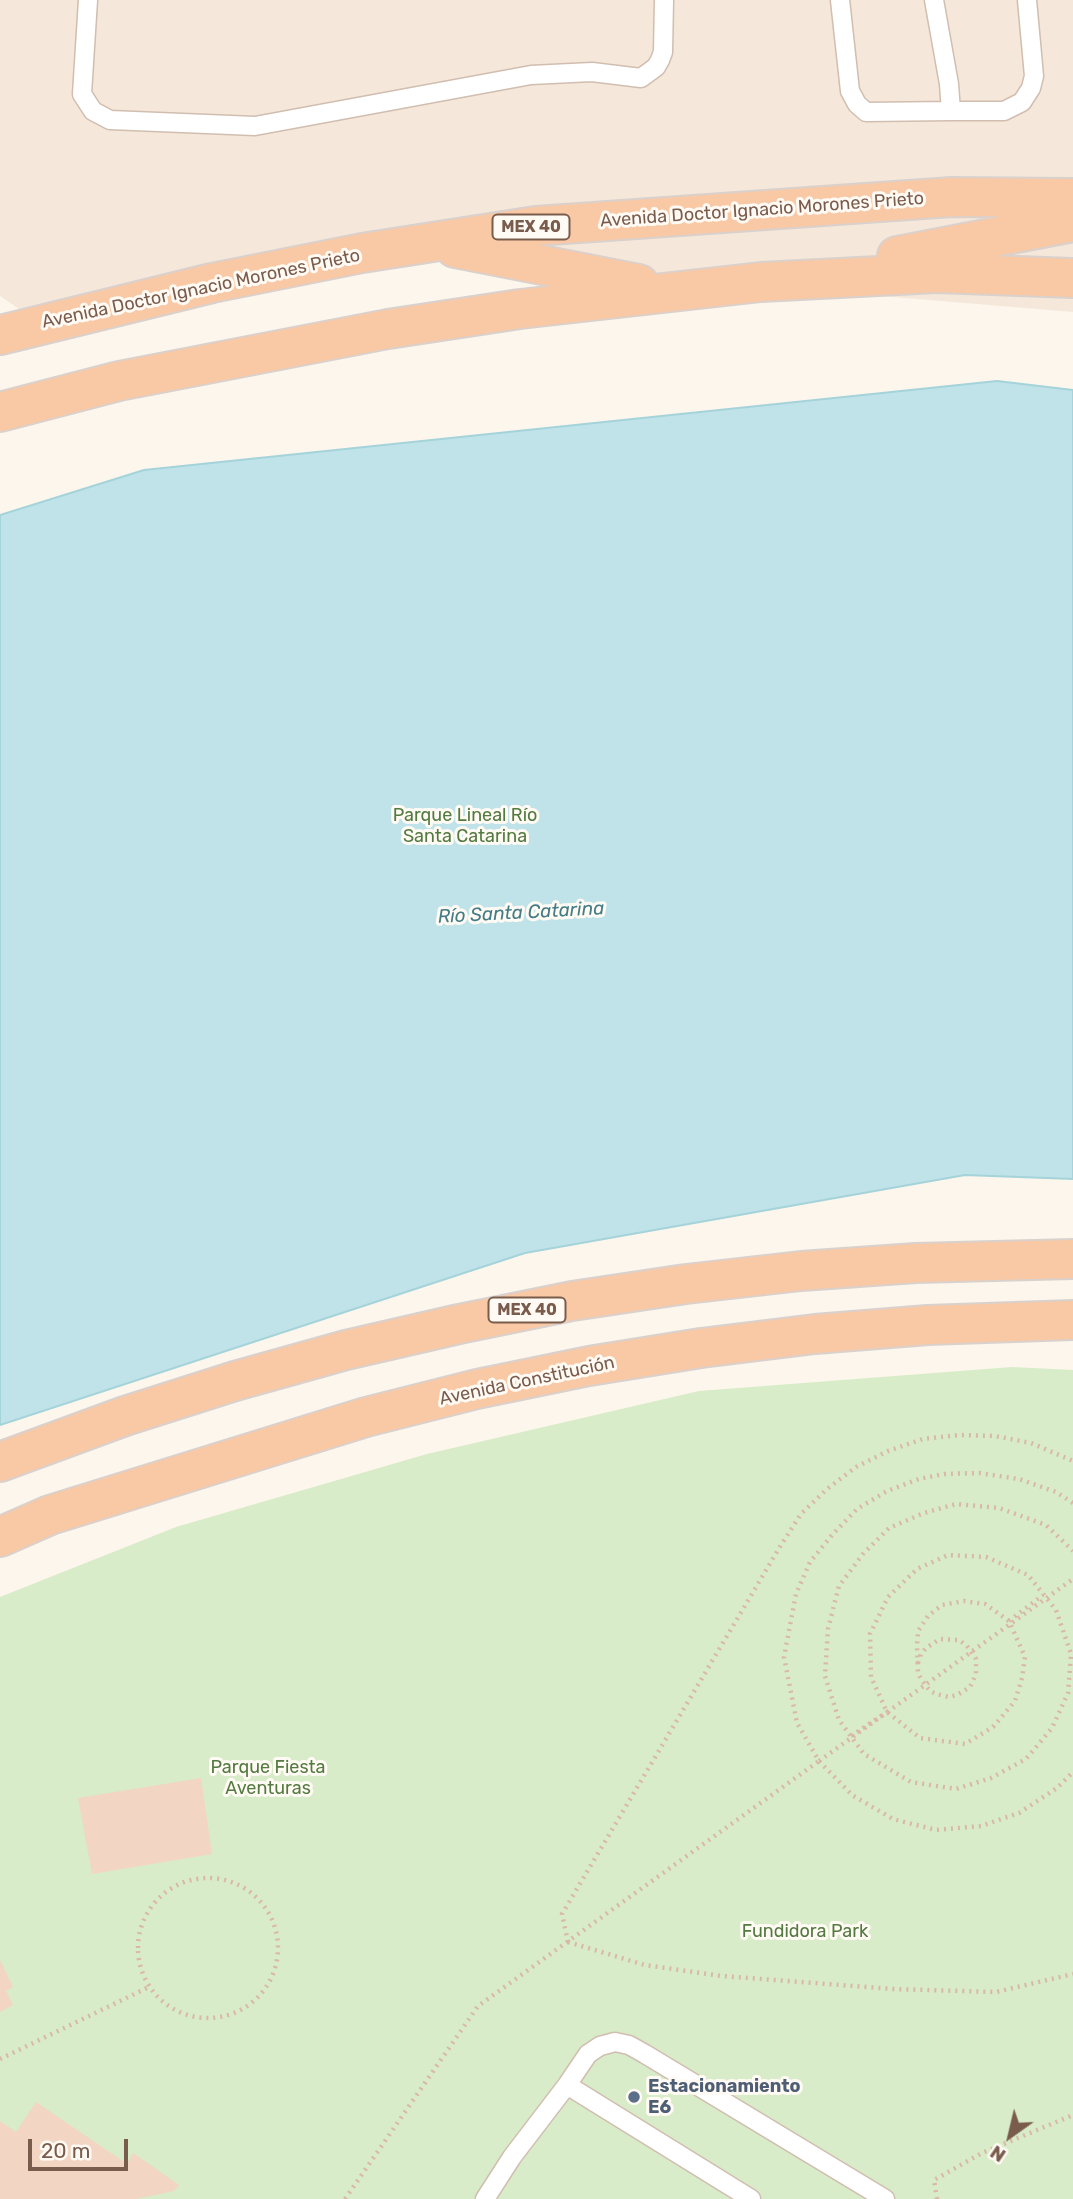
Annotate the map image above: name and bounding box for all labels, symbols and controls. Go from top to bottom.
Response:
street label: Avenida Doctor Ignacio Morones Prieto [599,188,925,232]
road number: MEX 40 [492,215,570,240]
street label: Avenida Doctor Ignacio Morones Prieto [40,245,362,333]
park label: Parque Lineal Río Santa Catarina [393,805,537,848]
water label: Río Santa Catarina [437,897,605,929]
road number: MEX 40 [489,1298,566,1322]
street label: Avenida Constitución [437,1352,617,1410]
park label: Parque Fiesta Aventuras [210,1757,326,1800]
park label: Fundidora Park [742,1921,868,1943]
place label: Estacionamiento E6 [648,2076,801,2118]
marker: Estacionamiento E6 [626,2089,642,2105]
north arrow [975,2101,1045,2171]
scale bar [32,2126,131,2170]
text: 20 m [41,2138,90,2163]
text: N [986,2140,1010,2167]

